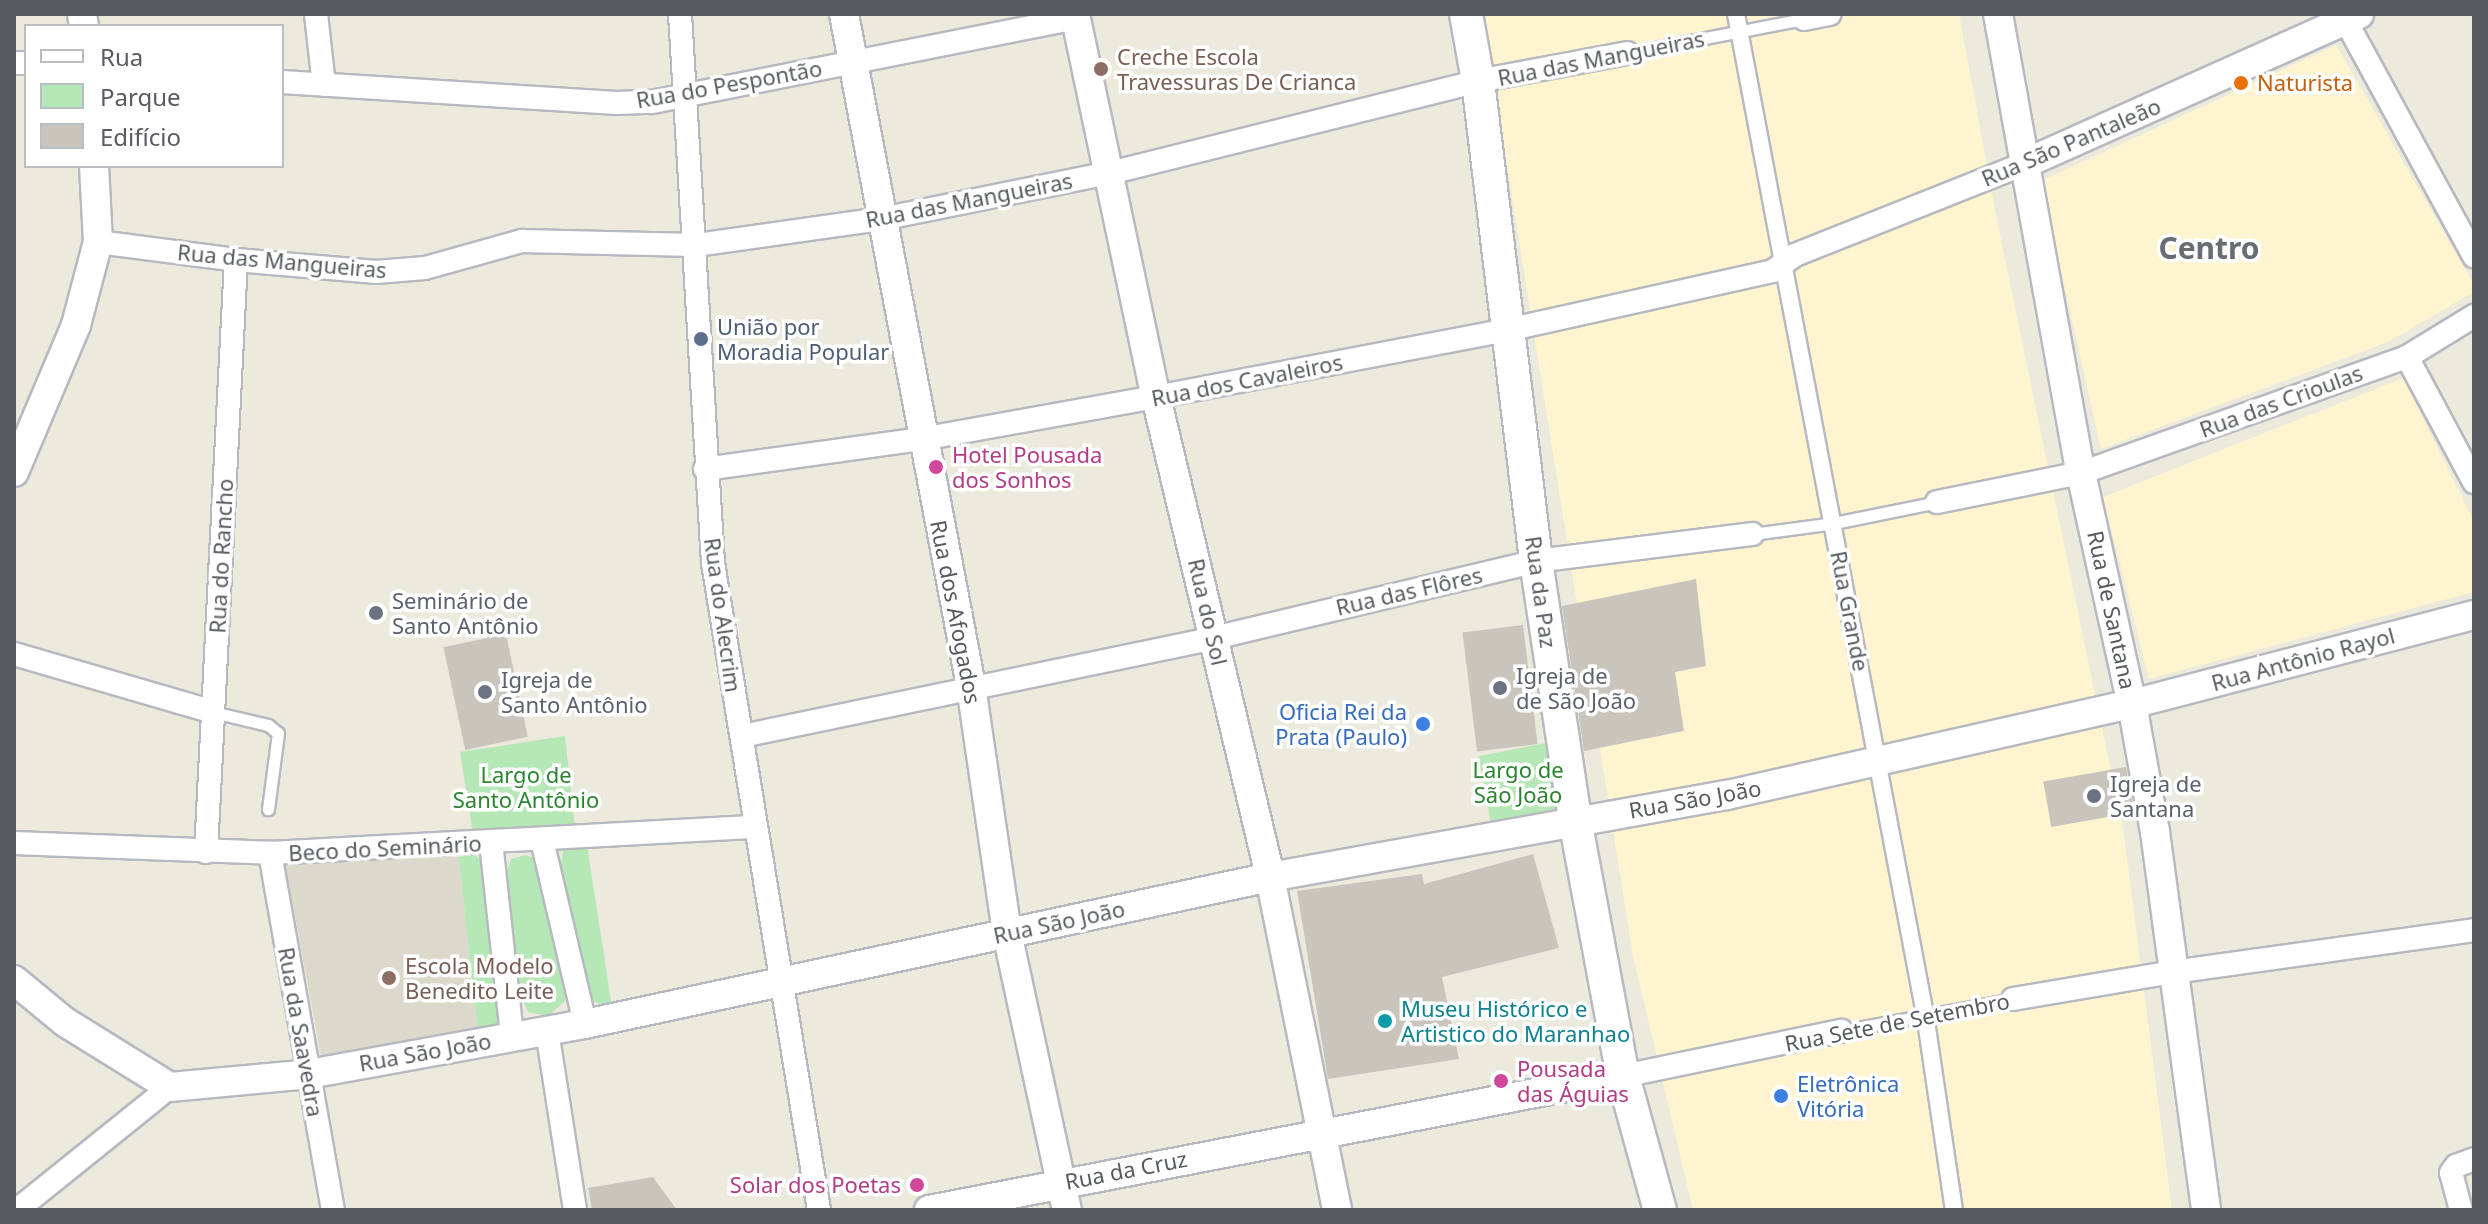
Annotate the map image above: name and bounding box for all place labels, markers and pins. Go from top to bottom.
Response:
place label: Creche Escola Travessuras De Crianca [1117,43,1356,94]
marker: Creche Escola Travessuras De Crianca [1092,60,1110,78]
place label: Naturista [2257,70,2353,96]
marker: Naturista [2232,74,2250,92]
place label: União por Moradia Popular [717,313,889,364]
marker: União por Moradia Popular [692,330,710,348]
place label: Hotel Pousada dos Sonhos [952,441,1102,492]
marker: Hotel Pousada dos Sonhos [927,458,945,476]
place label: Seminário de Santo Antônio [392,587,538,638]
marker: Seminário de Santo Antônio [367,604,385,622]
place label: Igreja de de São João [1516,662,1636,714]
place label: Igreja de Santo Antônio [501,666,647,718]
marker: Igreja de de São João [1491,679,1509,697]
marker: Igreja de Santo Antônio [476,683,494,701]
place label: Oficia Rei da Prata (Paulo) [1275,698,1407,750]
marker: Oficia Rei da Prata (Paulo) [1414,715,1432,733]
place label: Igreja de Santana [2110,770,2202,822]
marker: Igreja de Santana [2085,787,2103,805]
place label: Escola Modelo Benedito Leite [405,952,554,1004]
marker: Escola Modelo Benedito Leite [380,969,398,987]
place label: Museu Histórico e Artistico do Maranhao [1401,995,1630,1046]
marker: Museu Histórico e Artistico do Maranhao [1376,1012,1394,1030]
place label: Pousada das Águias [1517,1055,1629,1106]
place label: Eletrônica Vitória [1797,1070,1899,1122]
marker: Pousada das Águias [1492,1072,1510,1090]
marker: Eletrônica Vitória [1772,1087,1790,1105]
place label: Solar dos Poetas [730,1172,901,1198]
marker: Solar dos Poetas [908,1176,926,1194]

